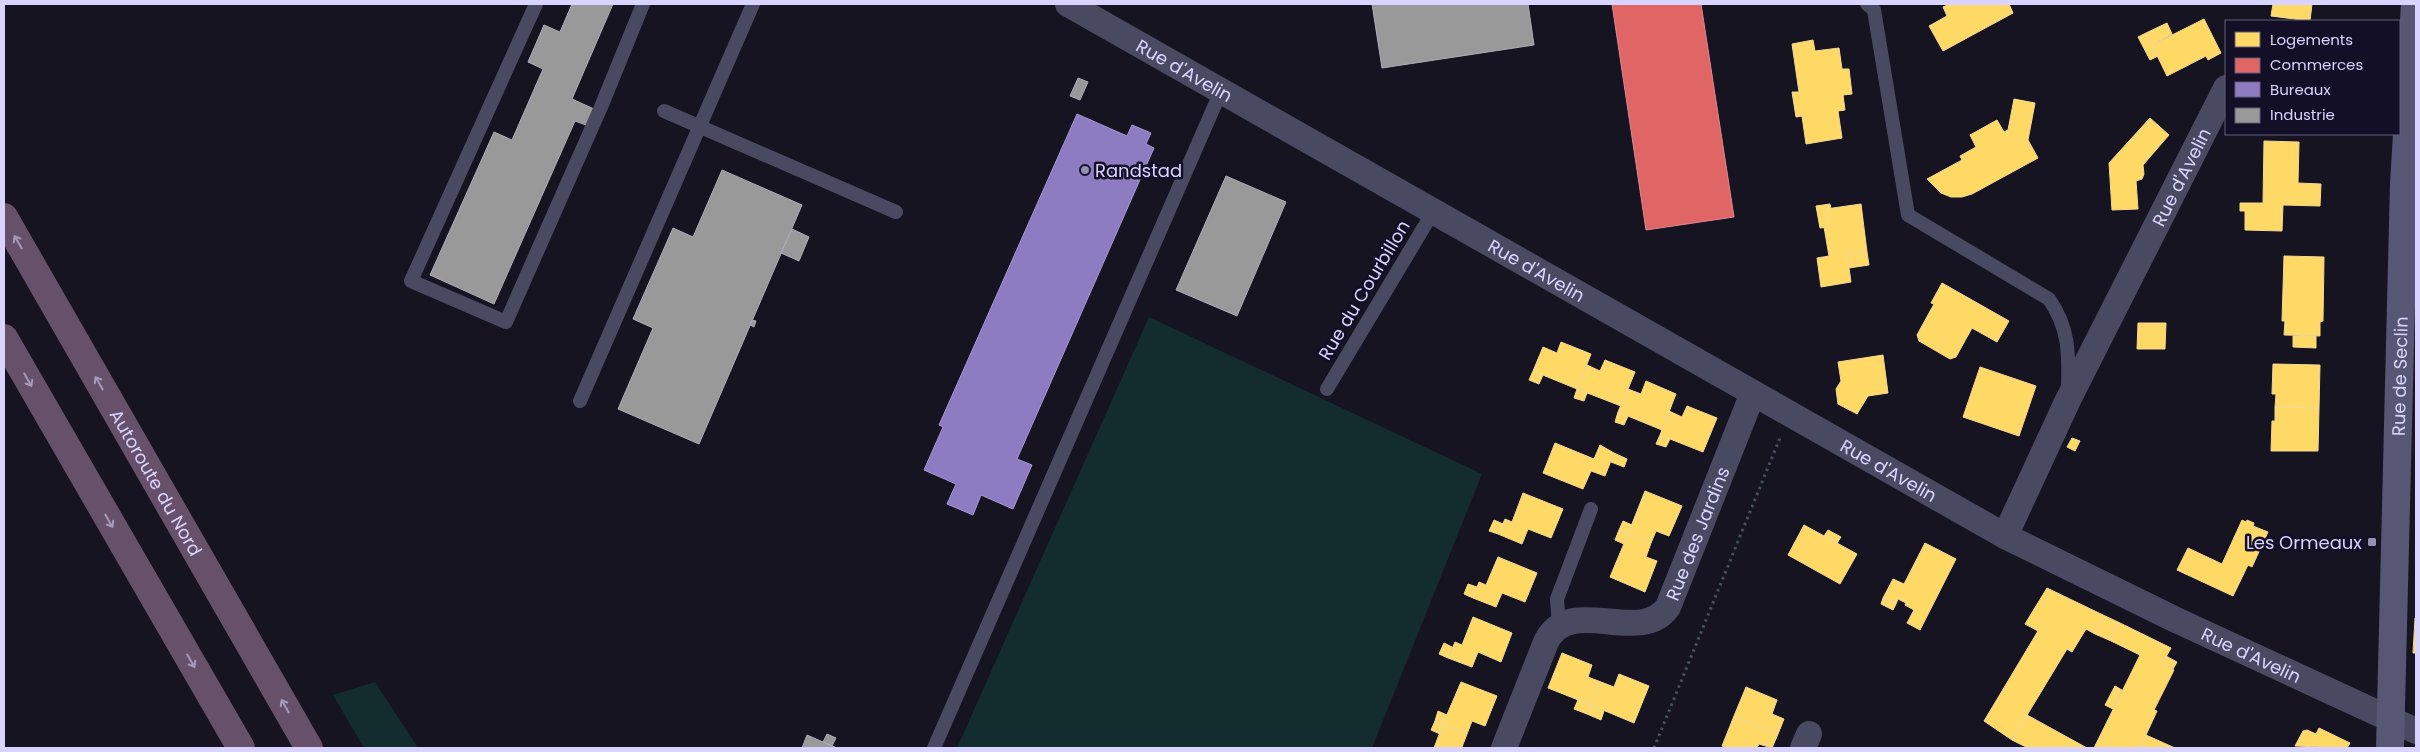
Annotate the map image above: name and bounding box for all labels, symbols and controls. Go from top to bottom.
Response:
legend [2225,20,2400,135]
text: Logements [2270,29,2353,50]
street label: Rue d'Avelin [1132,33,1237,108]
text: Commerces [2270,54,2363,75]
text: Bureaux [2270,79,2331,100]
text: Industrie [2270,104,2335,125]
street label: Rue d'Avelin [2146,123,2216,230]
place label: Randstad [1095,158,1182,183]
marker: Randstad [1079,164,1091,176]
street label: Rue du Courbillon [1312,215,1416,365]
street label: Rue d'Avelin [1484,233,1590,307]
one-way arrow [13,235,23,250]
street label: Rue de Seclin [2385,316,2413,436]
one-way arrow [24,372,34,387]
one-way arrow [94,377,104,391]
street label: Autoroute du Nord [104,404,209,560]
street label: Rue d'Avelin [1836,433,1942,507]
street label: Rue des Jardins [1659,463,1735,604]
one-way arrow [105,513,115,527]
place label: Les Ormeaux [2246,530,2362,555]
marker: Les Ormeaux [2366,536,2378,548]
street label: Rue d'Avelin [2197,621,2305,689]
one-way arrow [186,654,196,668]
one-way arrow [280,699,289,714]

